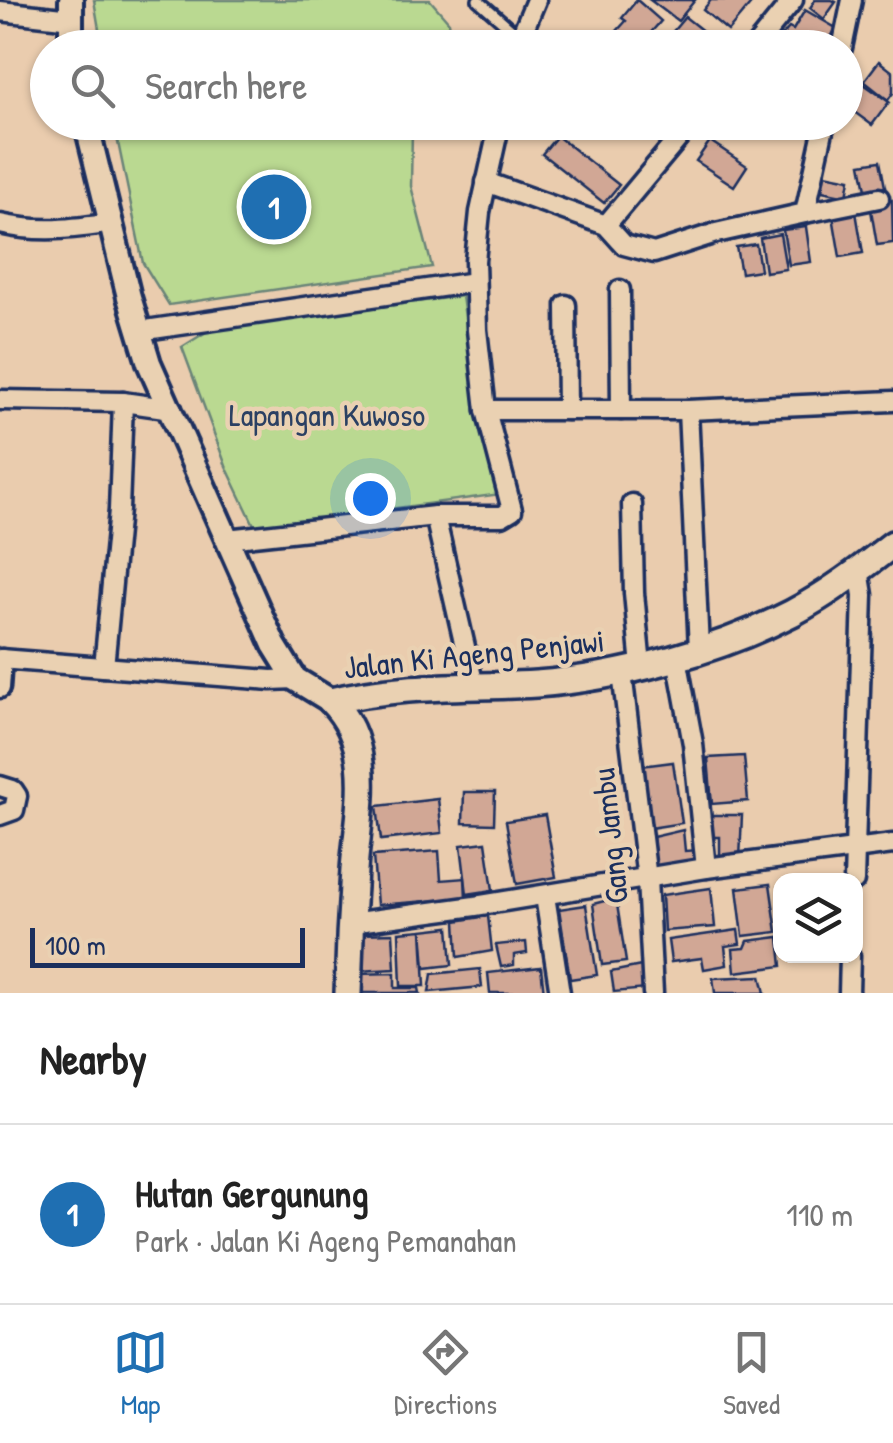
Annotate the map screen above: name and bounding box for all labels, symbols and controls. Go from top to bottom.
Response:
search box [30,30,863,140]
icon: search [65,58,120,113]
text: Search here [145,59,307,111]
pin: 1 [242,170,306,244]
park label: Lapangan Kuwoso [229,393,425,436]
your location [345,473,396,524]
street label: Jalan Ki Ageng Penjawi [342,618,606,689]
street label: Gang Jambu [581,766,638,906]
map controls [773,873,863,963]
button: layers [773,873,863,963]
scale bar [30,923,305,968]
text: 100 m [45,926,106,964]
text: Nearby [40,1030,147,1087]
text: Hutan Gergunung [135,1167,368,1219]
text: 1 [67,1193,78,1236]
text: 110 m [786,1193,853,1236]
text: Park · Jalan Ki Ageng Pemanahan [135,1219,517,1262]
tab: Map [113,1325,168,1423]
tab: Directions [394,1325,497,1423]
tab: Saved [723,1325,780,1423]

